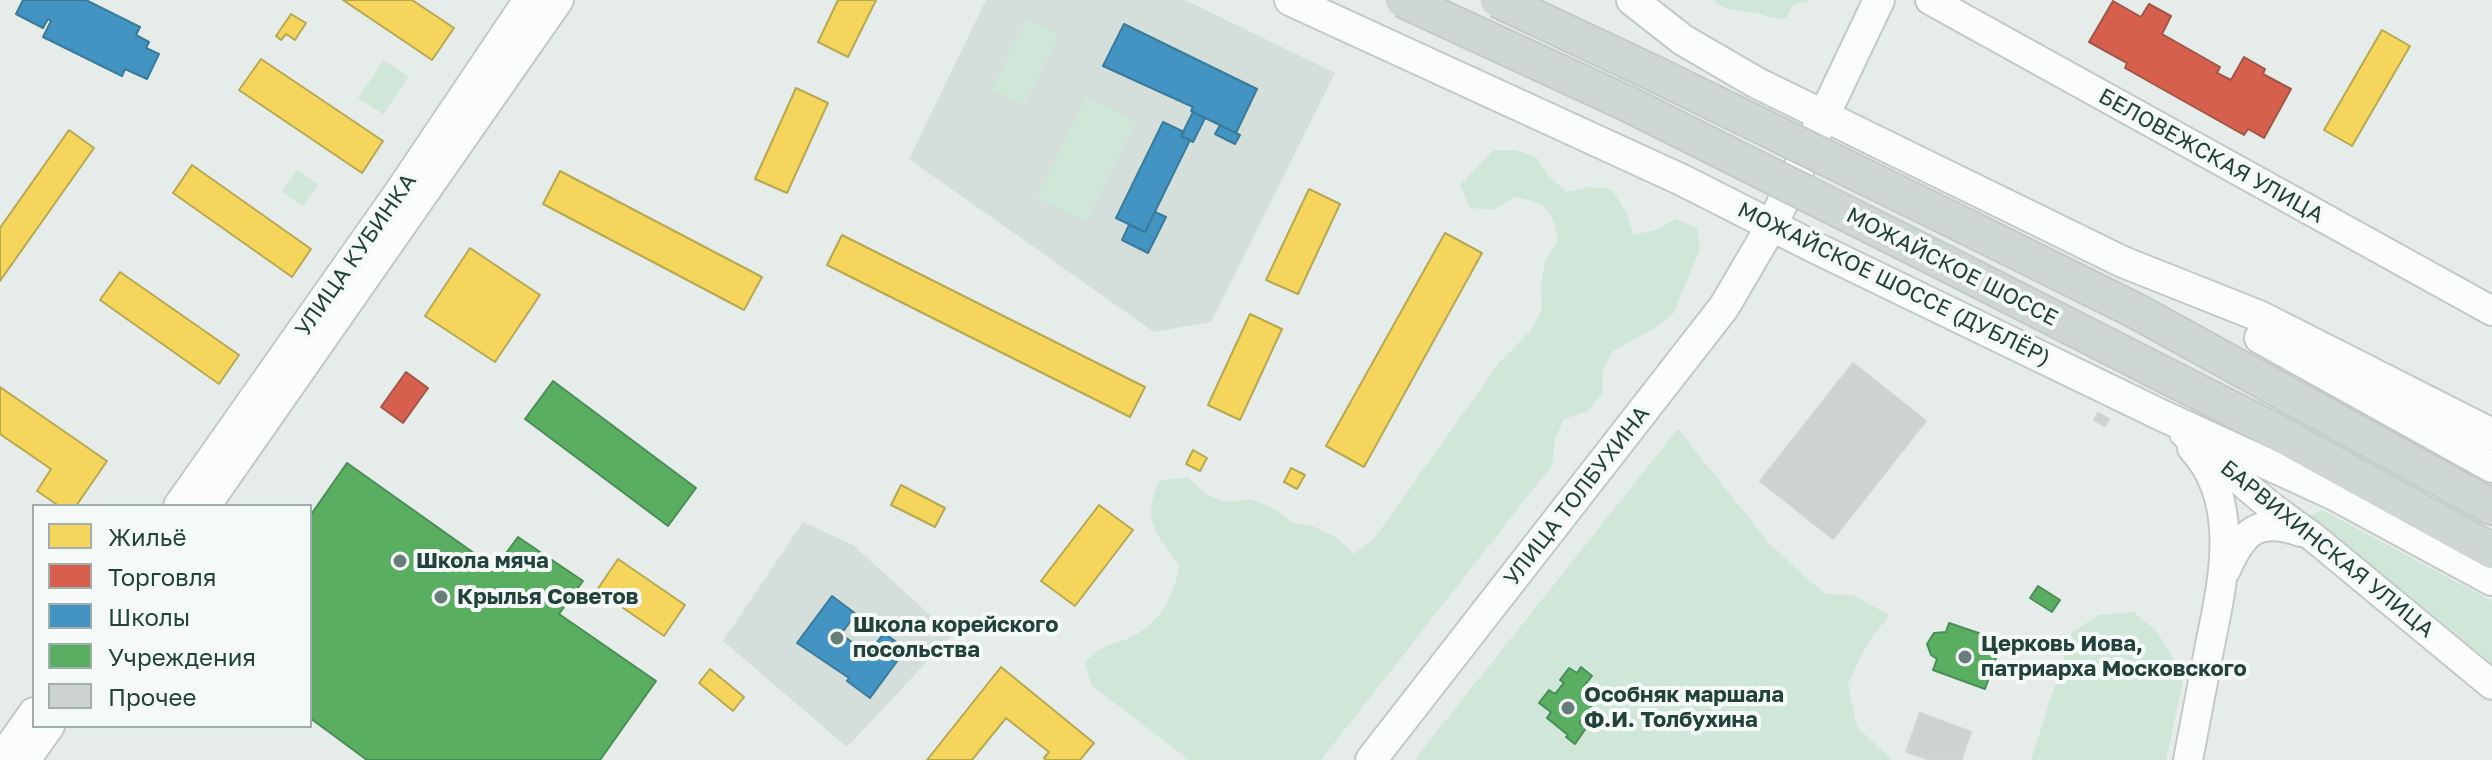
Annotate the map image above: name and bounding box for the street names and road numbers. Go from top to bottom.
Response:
street label: БЕЛОВЕЖСКАЯ УЛИЦА [2094,83,2328,229]
street label: УЛИЦА КУБИНКА [290,169,422,341]
street label: МОЖАЙСКОЕ ШОССЕ (ДУБЛЁР) [1733,197,2055,371]
street label: МОЖАЙСКОЕ ШОССЕ [1842,202,2062,332]
street label: УЛИЦА ТОЛБУХИНА [1499,401,1655,591]
street label: БАРВИХИНСКАЯ УЛИЦА [2215,455,2439,643]

